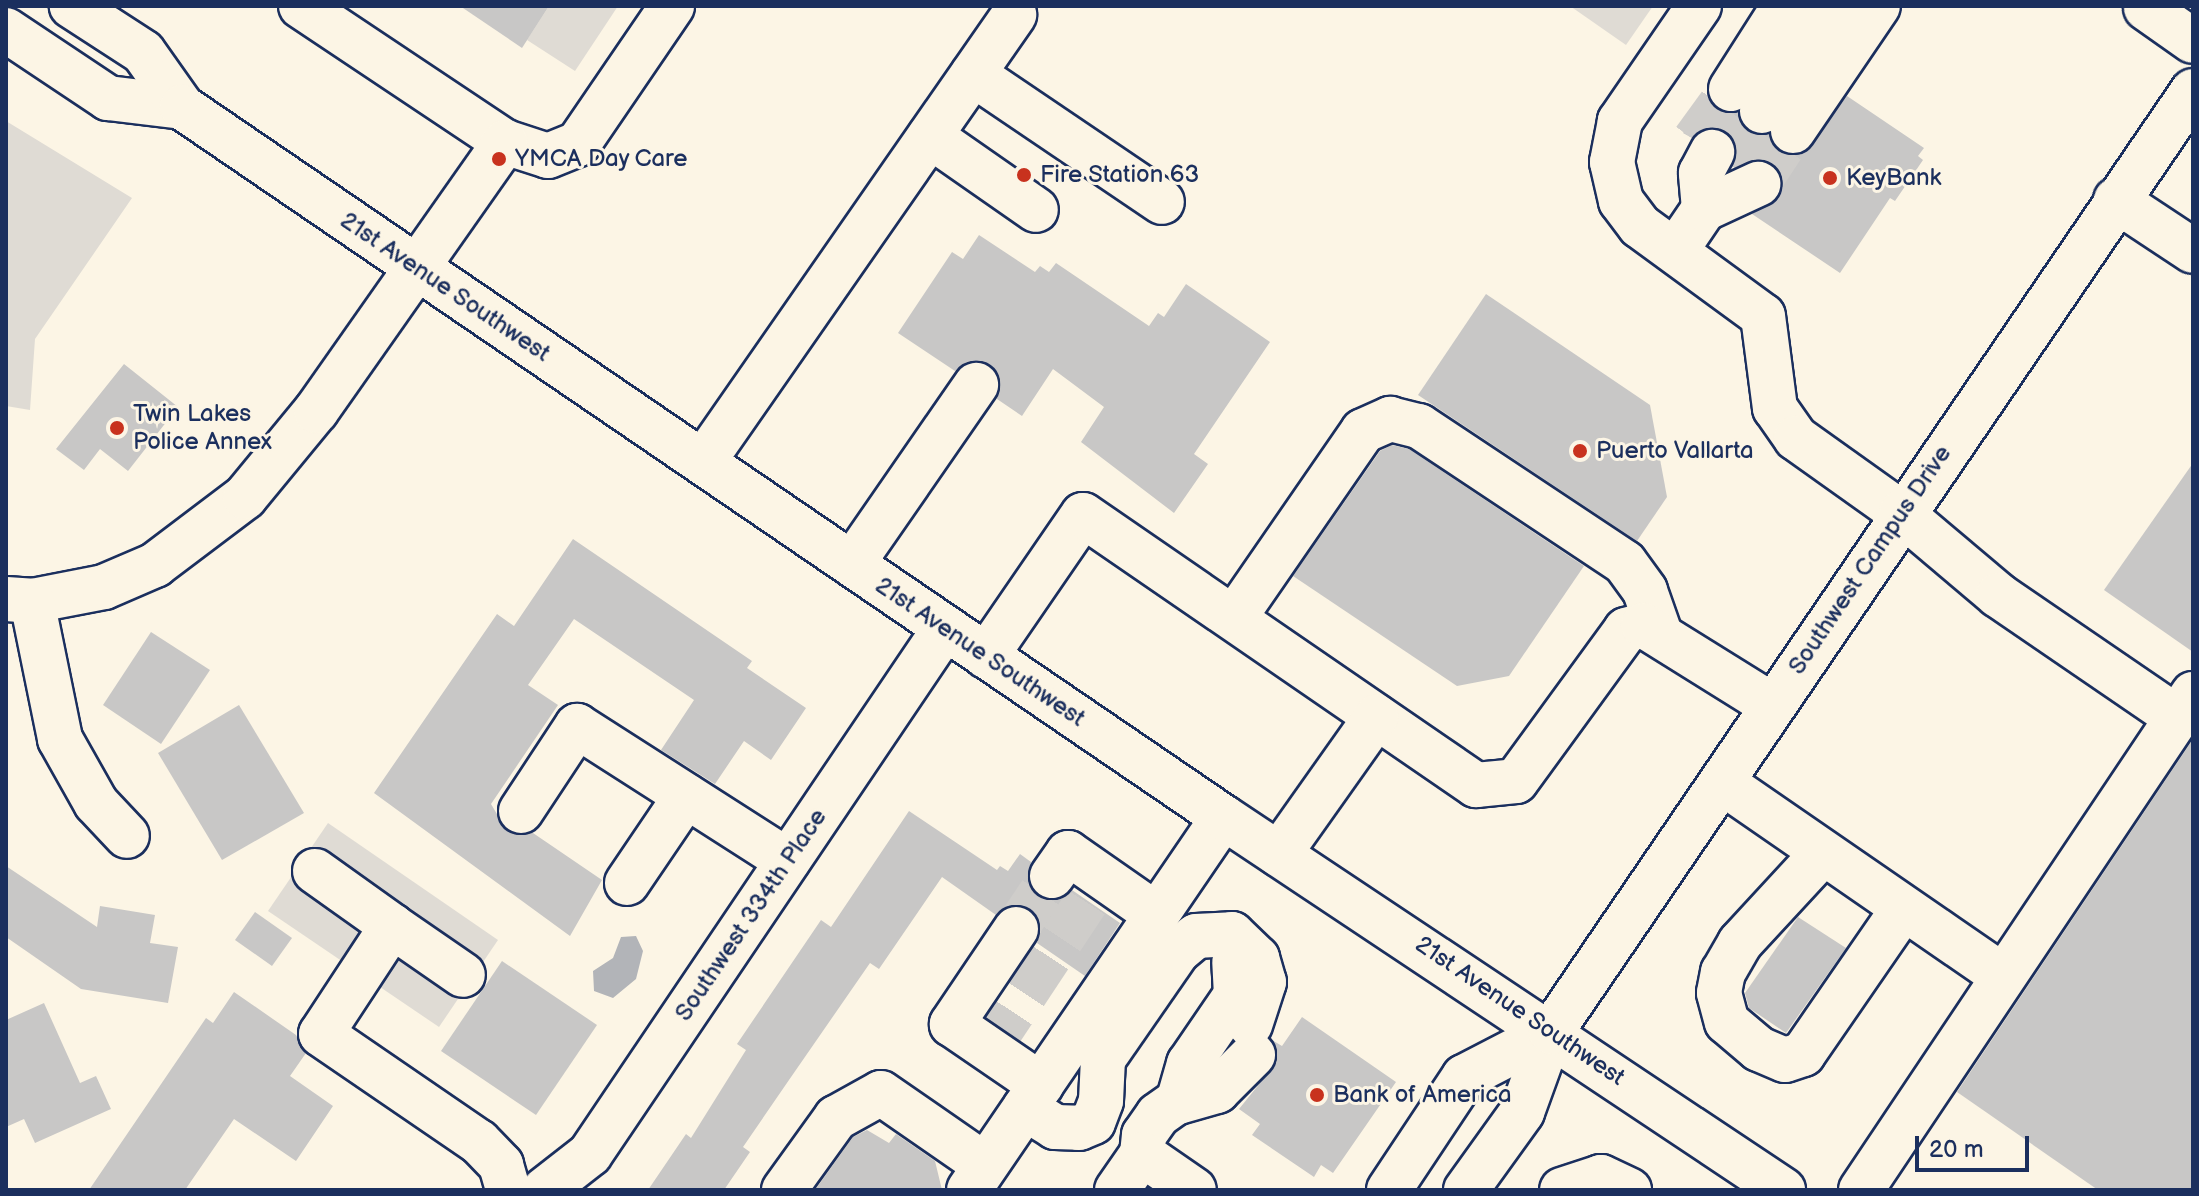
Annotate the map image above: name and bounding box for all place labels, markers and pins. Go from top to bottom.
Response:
place label: YMCA Day Care [515,145,689,173]
marker: YMCA Day Care [490,150,508,168]
place label: Fire Station 63 [1040,161,1200,189]
place label: KeyBank [1846,164,1941,192]
marker: Fire Station 63 [1015,166,1033,184]
marker: KeyBank [1821,169,1839,187]
place label: Twin Lakes Police Annex [133,400,272,456]
marker: Twin Lakes Police Annex [108,419,126,437]
place label: Puerto Vallarta [1596,437,1754,465]
marker: Puerto Vallarta [1571,442,1589,460]
place label: Bank of America [1333,1081,1512,1109]
marker: Bank of America [1308,1086,1326,1104]

